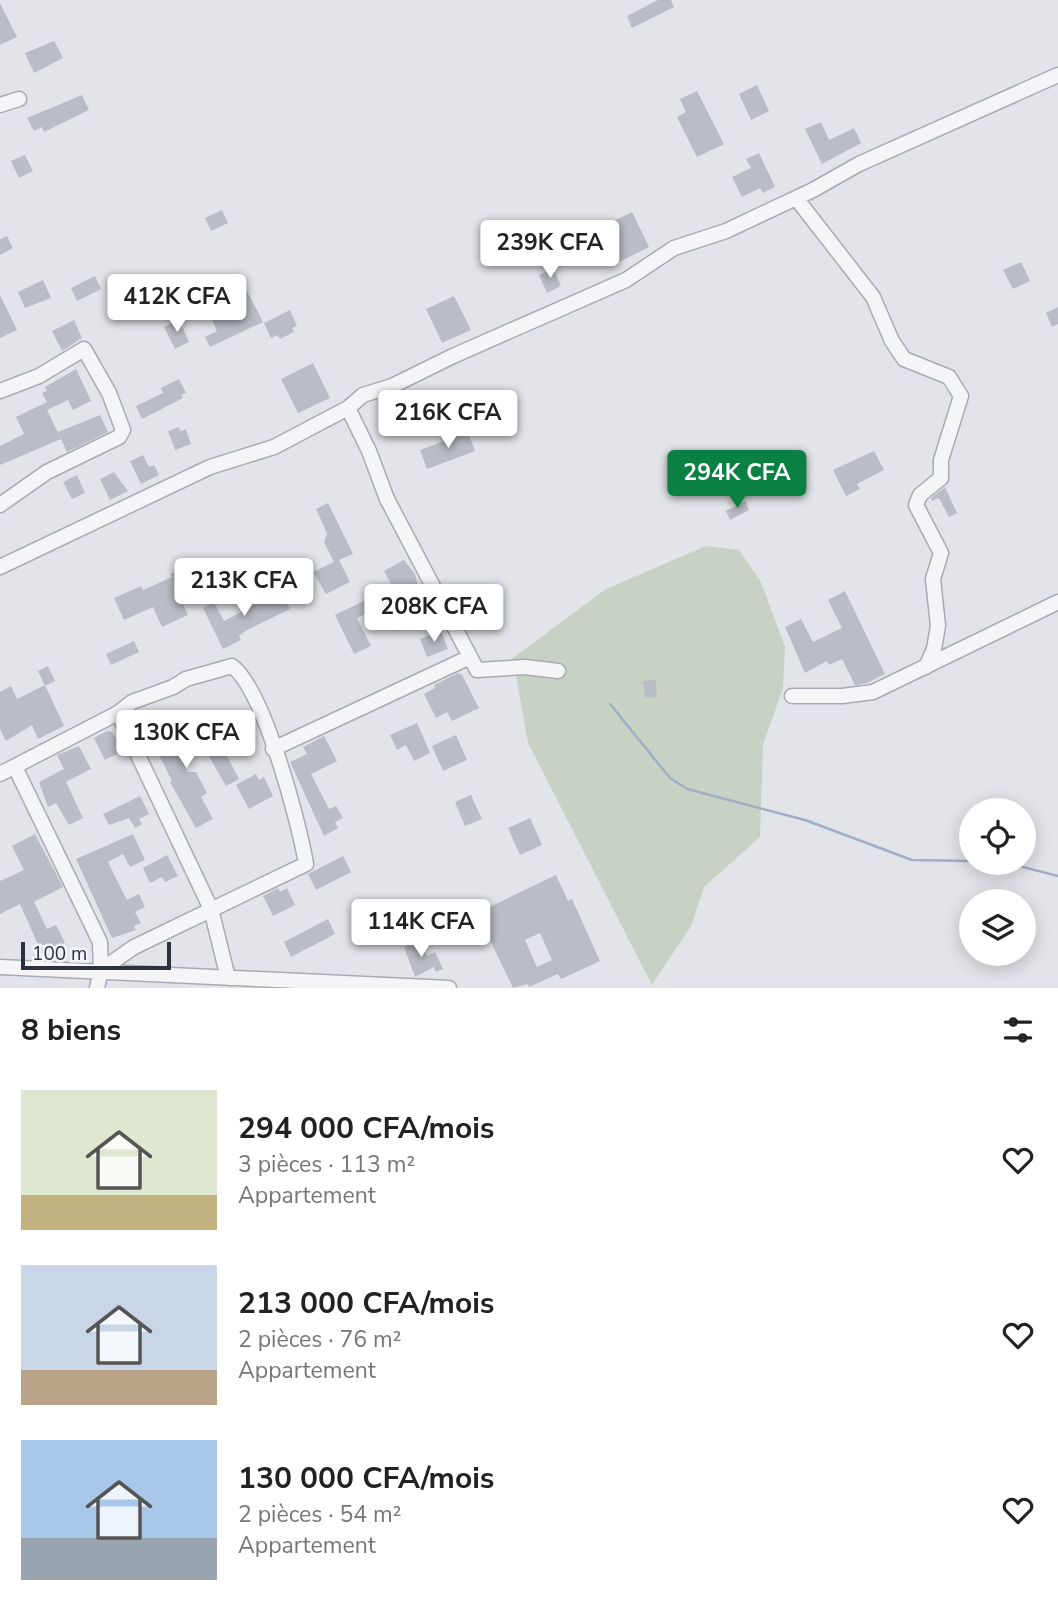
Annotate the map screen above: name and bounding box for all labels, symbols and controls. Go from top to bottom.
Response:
pin: 239K CFA [478,220,622,280]
text: 239K CFA [496,227,604,258]
pin: 412K CFA [105,274,249,334]
text: 412K CFA [123,281,231,312]
pin: 216K CFA [376,391,520,450]
text: 216K CFA [394,397,502,428]
pin: 294K CFA [665,450,809,510]
text: 294K CFA [683,457,791,488]
pin: 213K CFA [172,558,316,618]
text: 213K CFA [190,565,298,596]
pin: 208K CFA [362,584,506,644]
text: 208K CFA [380,591,488,622]
pin: 130K CFA [114,710,258,770]
text: 130K CFA [132,717,240,748]
map controls [959,798,1036,966]
button: locate [959,798,1036,875]
button: layers [959,889,1036,966]
pin: 114K CFA [349,900,493,959]
text: 114K CFA [367,906,475,937]
scale bar [21,939,172,971]
text: 100 m [32,941,87,967]
text: 8 biens [21,1010,121,1051]
icon: filters [999,1011,1037,1049]
text: 294 000 CFA/mois [238,1108,494,1149]
icon: home [77,1118,161,1202]
icon: heart [999,1141,1037,1179]
text: 3 pièces · 113 m² [238,1149,415,1180]
text: Appartement [238,1180,376,1211]
text: 213 000 CFA/mois [238,1283,494,1324]
icon: home [77,1293,161,1377]
icon: heart [999,1316,1037,1354]
text: 2 pièces · 76 m² [238,1324,401,1355]
text: Appartement [238,1355,376,1386]
text: 130 000 CFA/mois [238,1458,494,1499]
icon: home [77,1468,161,1552]
icon: heart [999,1491,1037,1529]
text: 2 pièces · 54 m² [238,1499,401,1530]
text: Appartement [238,1530,376,1561]

